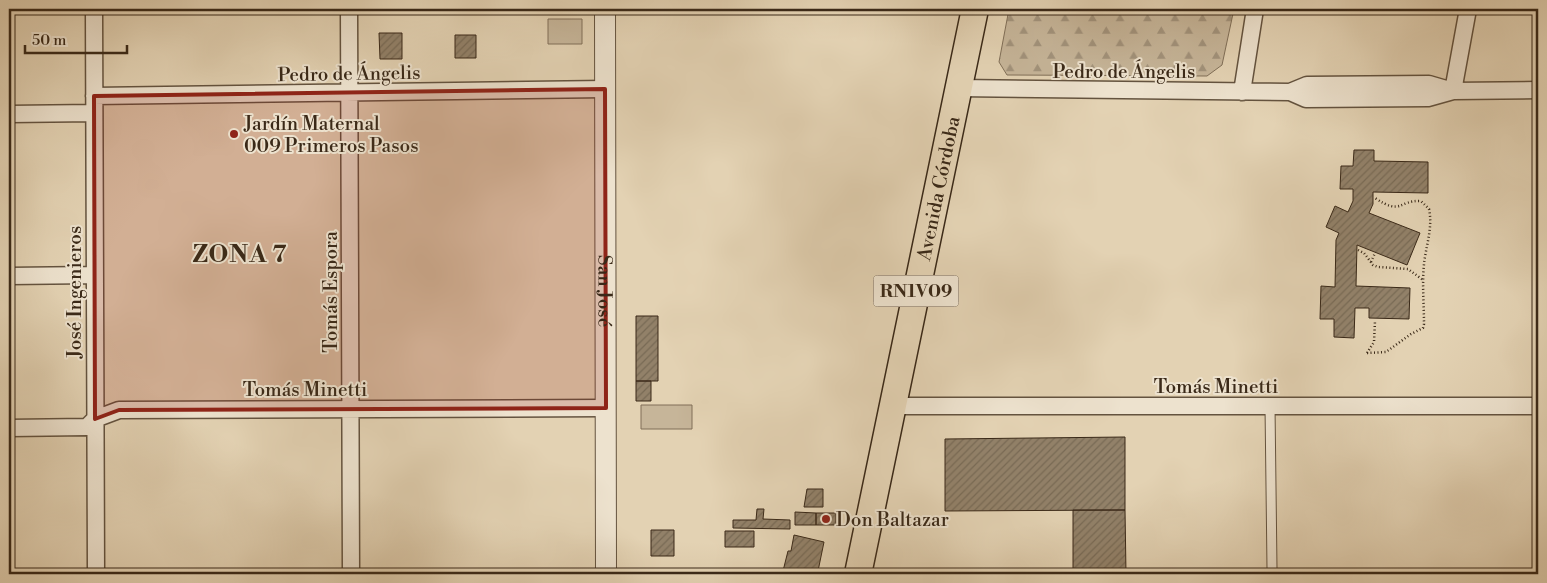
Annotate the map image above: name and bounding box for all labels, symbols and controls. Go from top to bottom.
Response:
scale bar [25,22,128,54]
text: 50 m [32,31,66,50]
street label: Pedro de Ángelis [1053,59,1195,84]
street label: Pedro de Ángelis [277,60,421,87]
place label: Jardín Maternal 009 Primeros Pasos [243,112,419,158]
street label: Avenida Córdoba [912,114,966,264]
marker: Jardín Maternal 009 Primeros Pasos [228,128,240,140]
street label: José Ingenieros [63,226,87,359]
street label: Tomás Espora [319,231,343,353]
district label: ZONA 7 [193,240,287,270]
street label: San José [592,255,617,327]
road number: RN1V09 [874,276,958,306]
street label: Tomás Minetti [1154,375,1278,399]
street label: Tomás Minetti [243,378,367,402]
place label: Don Baltazar [836,508,949,532]
marker: Don Baltazar [820,513,832,525]

